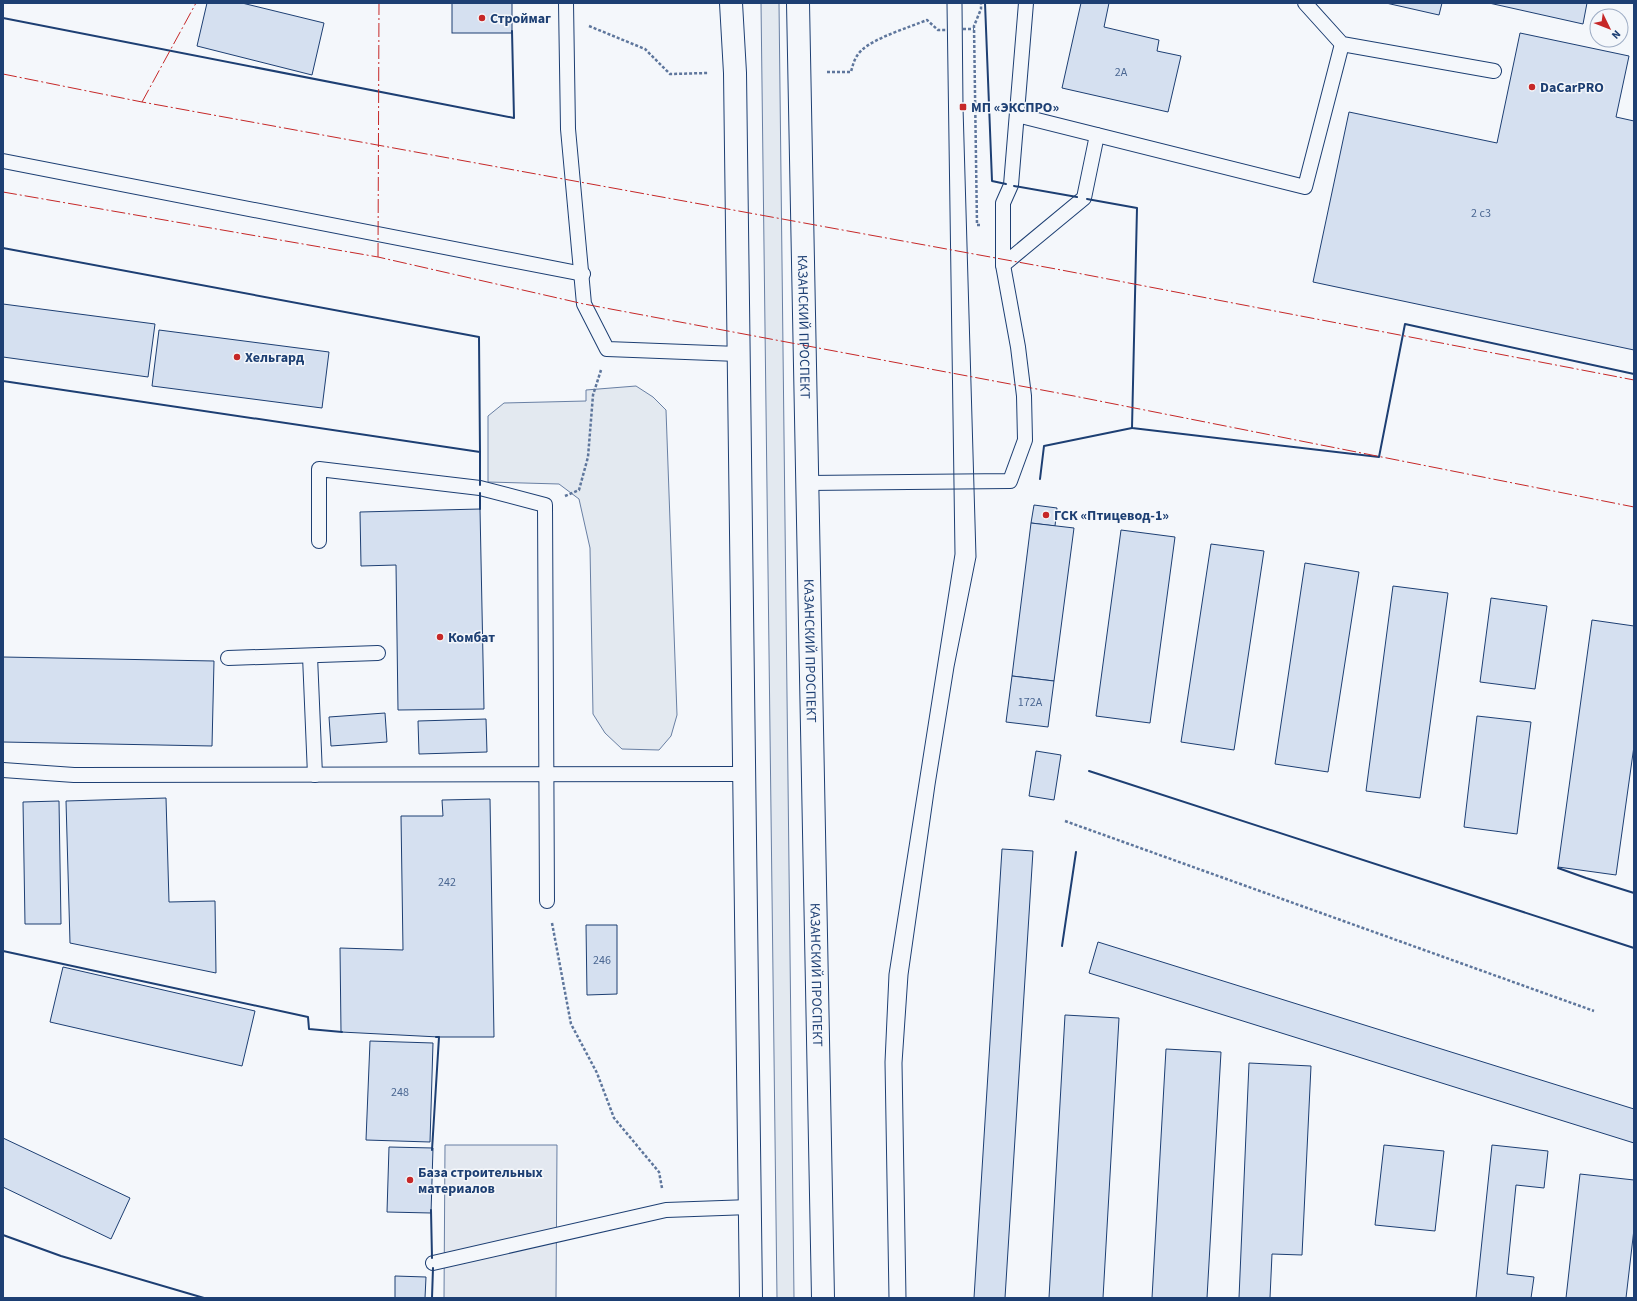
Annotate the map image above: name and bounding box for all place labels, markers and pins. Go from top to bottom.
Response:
place label: Строймаг [490,9,551,29]
marker: Строймаг [477,13,487,23]
place label: DaCarPRO [1540,78,1604,98]
marker: DaCarPRO [1527,82,1537,92]
place label: МП «ЭКСПРО» [971,98,1059,118]
marker: МП «ЭКСПРО» [958,102,968,112]
place label: Хельгард [245,348,305,368]
marker: Хельгард [232,352,242,362]
place label: ГСК «Птицевод-1» [1054,506,1169,526]
marker: ГСК «Птицевод-1» [1041,510,1051,520]
place label: Комбат [448,628,495,648]
marker: Комбат [435,632,445,642]
place label: База строительных материалов [418,1163,543,1199]
marker: База строительных материалов [405,1175,415,1185]

